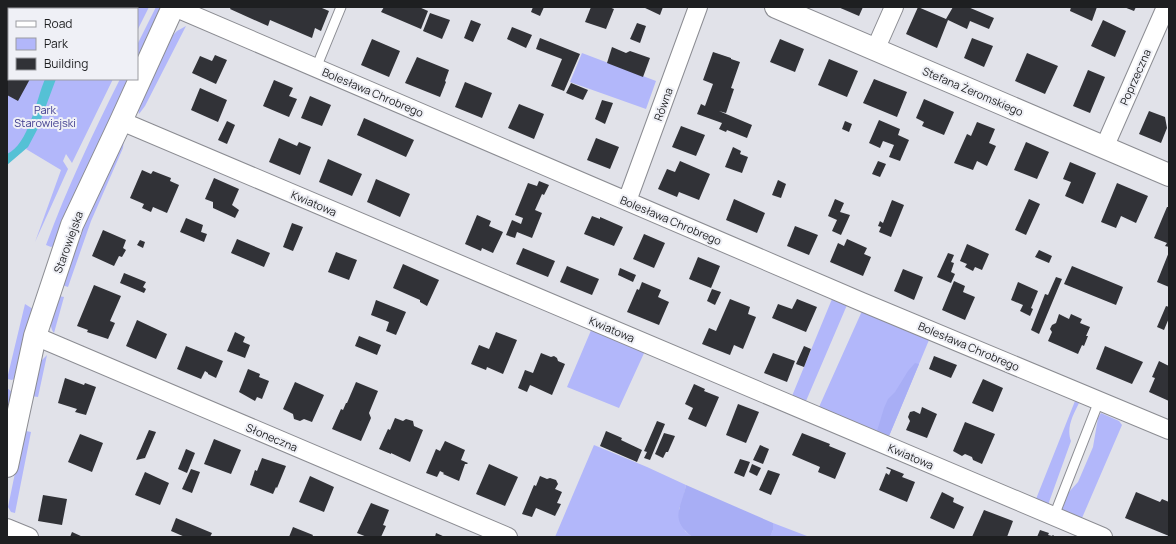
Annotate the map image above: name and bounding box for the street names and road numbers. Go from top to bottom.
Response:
street label: Poprzeczna [1116,47,1154,107]
street label: Stefana Żeromskiego [920,63,1026,119]
street label: Bolesława Chrobrego [320,64,426,120]
street label: Równa [650,85,676,123]
street label: Kwiatowa [289,187,339,219]
street label: Bolesława Chrobrego [618,192,724,248]
street label: Starowiejska [50,209,86,275]
street label: Kwiatowa [587,313,637,345]
street label: Bolesława Chrobrego [916,318,1022,374]
street label: Słoneczna [244,419,300,455]
street label: Kwiatowa [886,440,936,472]

